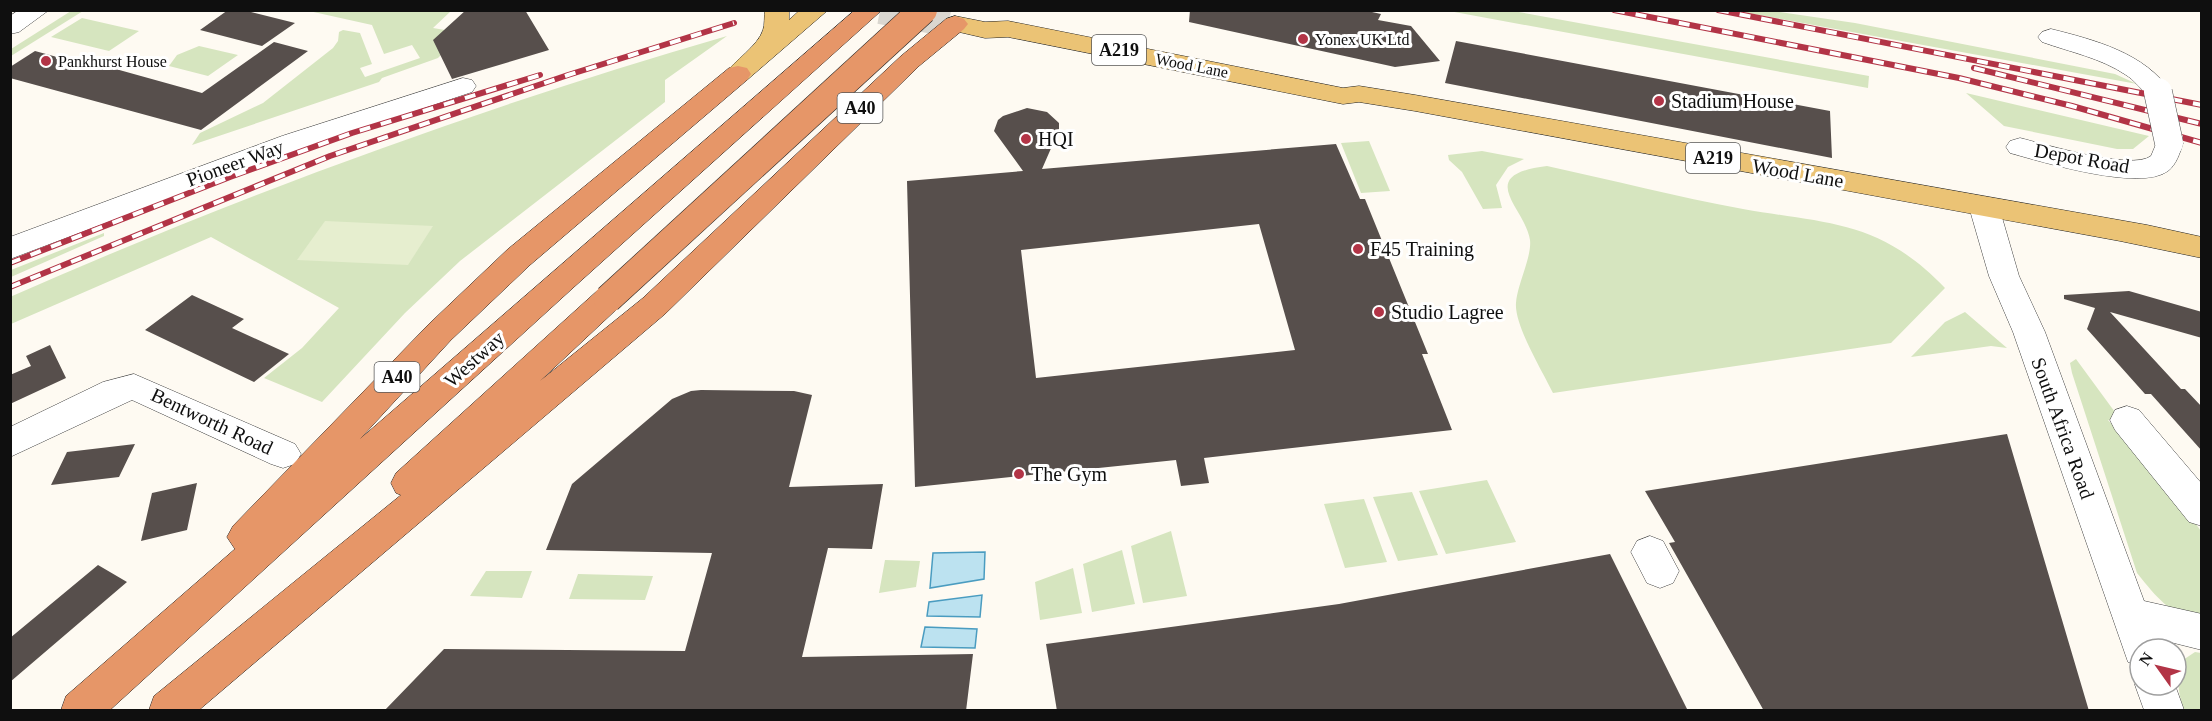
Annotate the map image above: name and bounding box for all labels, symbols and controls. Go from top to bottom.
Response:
place label: Yonex UK Ltd [1315,31,1409,48]
marker: Yonex UK Ltd [1296,32,1310,46]
road number: A219 [1092,35,1146,65]
street label: Wood Lane [1154,50,1230,81]
place label: Pankhurst House [58,53,167,70]
marker: Pankhurst House [39,54,53,68]
place label: Stadium House [1671,90,1794,112]
road number: A40 [838,93,882,123]
marker: Stadium House [1652,94,1666,108]
place label: HQI [1038,128,1074,150]
marker: HQI [1019,132,1033,146]
street label: Pioneer Way [183,135,287,192]
street label: Depot Road [2033,139,2131,178]
road number: A219 [1686,143,1740,173]
street label: Wood Lane [1751,154,1845,192]
place label: F45 Training [1370,238,1474,261]
marker: F45 Training [1351,242,1365,256]
place label: Studio Lagree [1391,301,1504,324]
marker: Studio Lagree [1372,305,1386,319]
street label: Westway [440,326,509,392]
street label: South Africa Road [2027,354,2099,502]
road number: A40 [374,362,420,392]
street label: Bentworth Road [148,383,276,459]
place label: The Gym [1031,463,1108,486]
marker: The Gym [1012,467,1026,481]
north arrow [2128,637,2188,697]
text: N [2136,649,2157,668]

